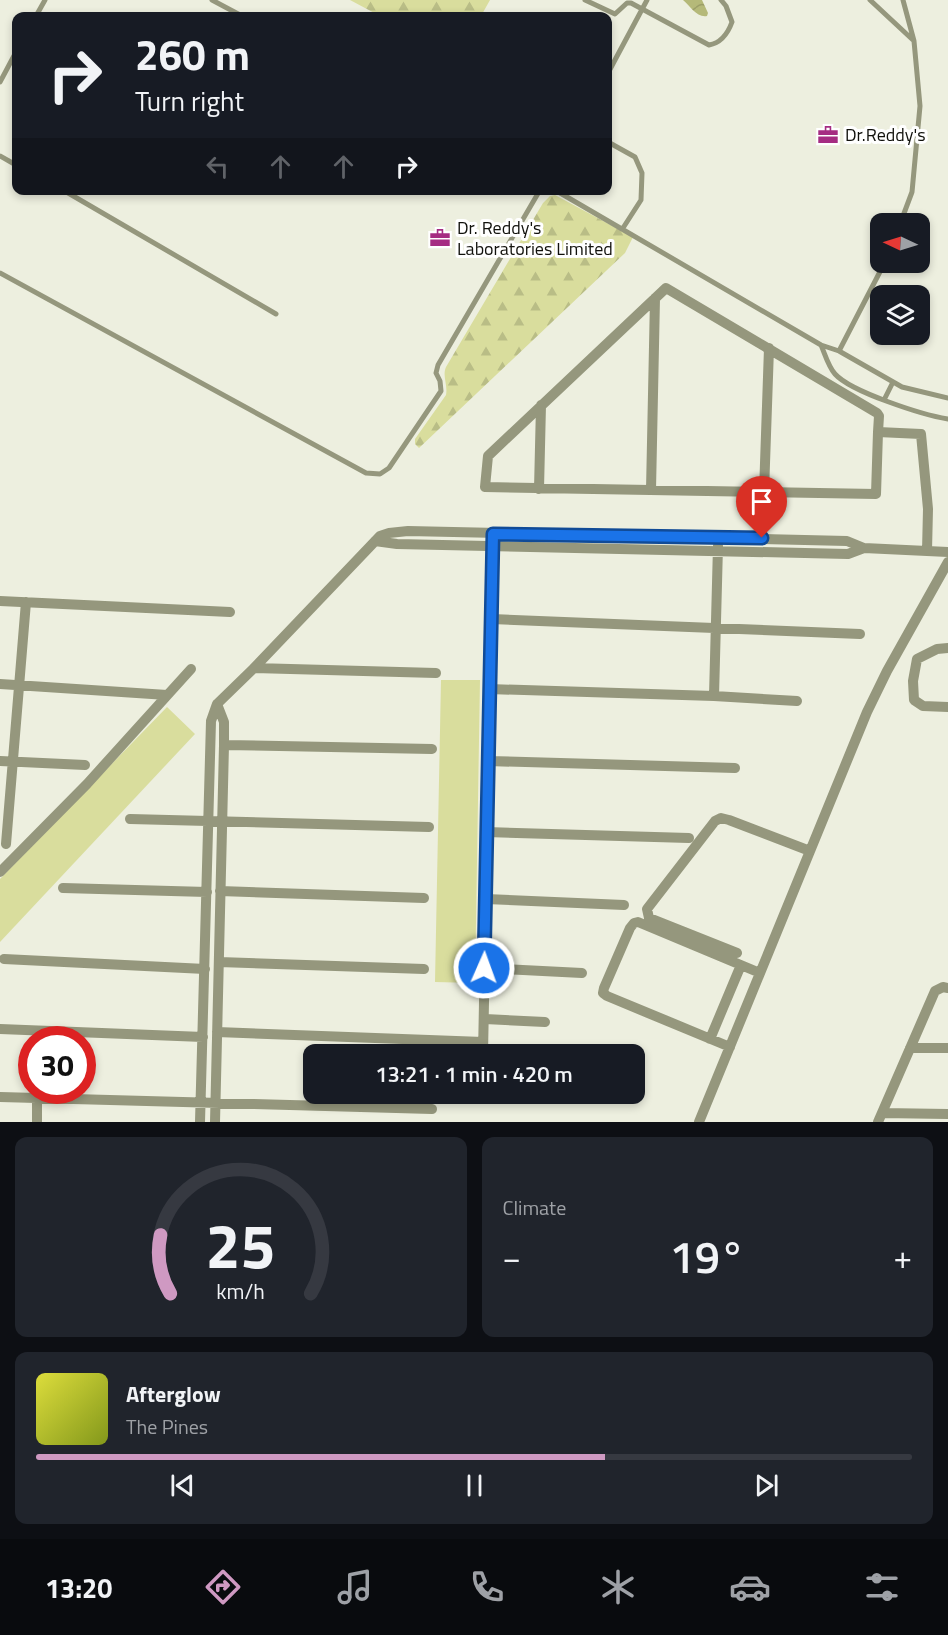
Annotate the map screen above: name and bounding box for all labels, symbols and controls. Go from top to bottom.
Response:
text: 260 m [135,22,250,86]
icon: right [36,36,114,114]
text: Turn right [135,80,244,121]
place label: Dr.Reddy's [845,121,926,148]
office icon: Dr.Reddy's [816,123,840,147]
icon: left [201,150,234,183]
icon: ahead [264,150,297,183]
icon: ahead [327,150,360,183]
icon: right [390,150,423,183]
north arrow [870,213,930,273]
map controls [870,213,930,345]
place label: Dr. Reddy's Laboratories Limited [457,214,613,262]
office icon: Dr. Reddy's Laboratories Limited [428,226,452,250]
button: layers [870,285,930,345]
pin [736,476,787,538]
icon: arrive [745,485,778,518]
position arrow [452,936,516,1000]
speed limit sign: 30 [18,1026,96,1104]
text: 13:21 · 1 min · 420 m [375,1057,573,1091]
text: Climate [503,1192,566,1223]
text: 25 [206,1197,276,1292]
text: 19° [669,1222,745,1290]
text: − [503,1232,521,1282]
text: + [894,1232,912,1282]
text: km/h [216,1275,265,1307]
text: Afterglow [126,1377,221,1411]
text: The Pines [126,1411,208,1442]
icon: previous [166,1469,199,1502]
icon: pause [458,1469,491,1502]
icon: next [750,1469,783,1502]
icon: directions [202,1566,244,1608]
icon: music [334,1566,376,1608]
icon: phone [466,1566,508,1608]
icon: climate [597,1566,639,1608]
icon: car [729,1566,771,1608]
icon: filters [861,1566,903,1608]
text: 13:20 [45,1567,112,1608]

